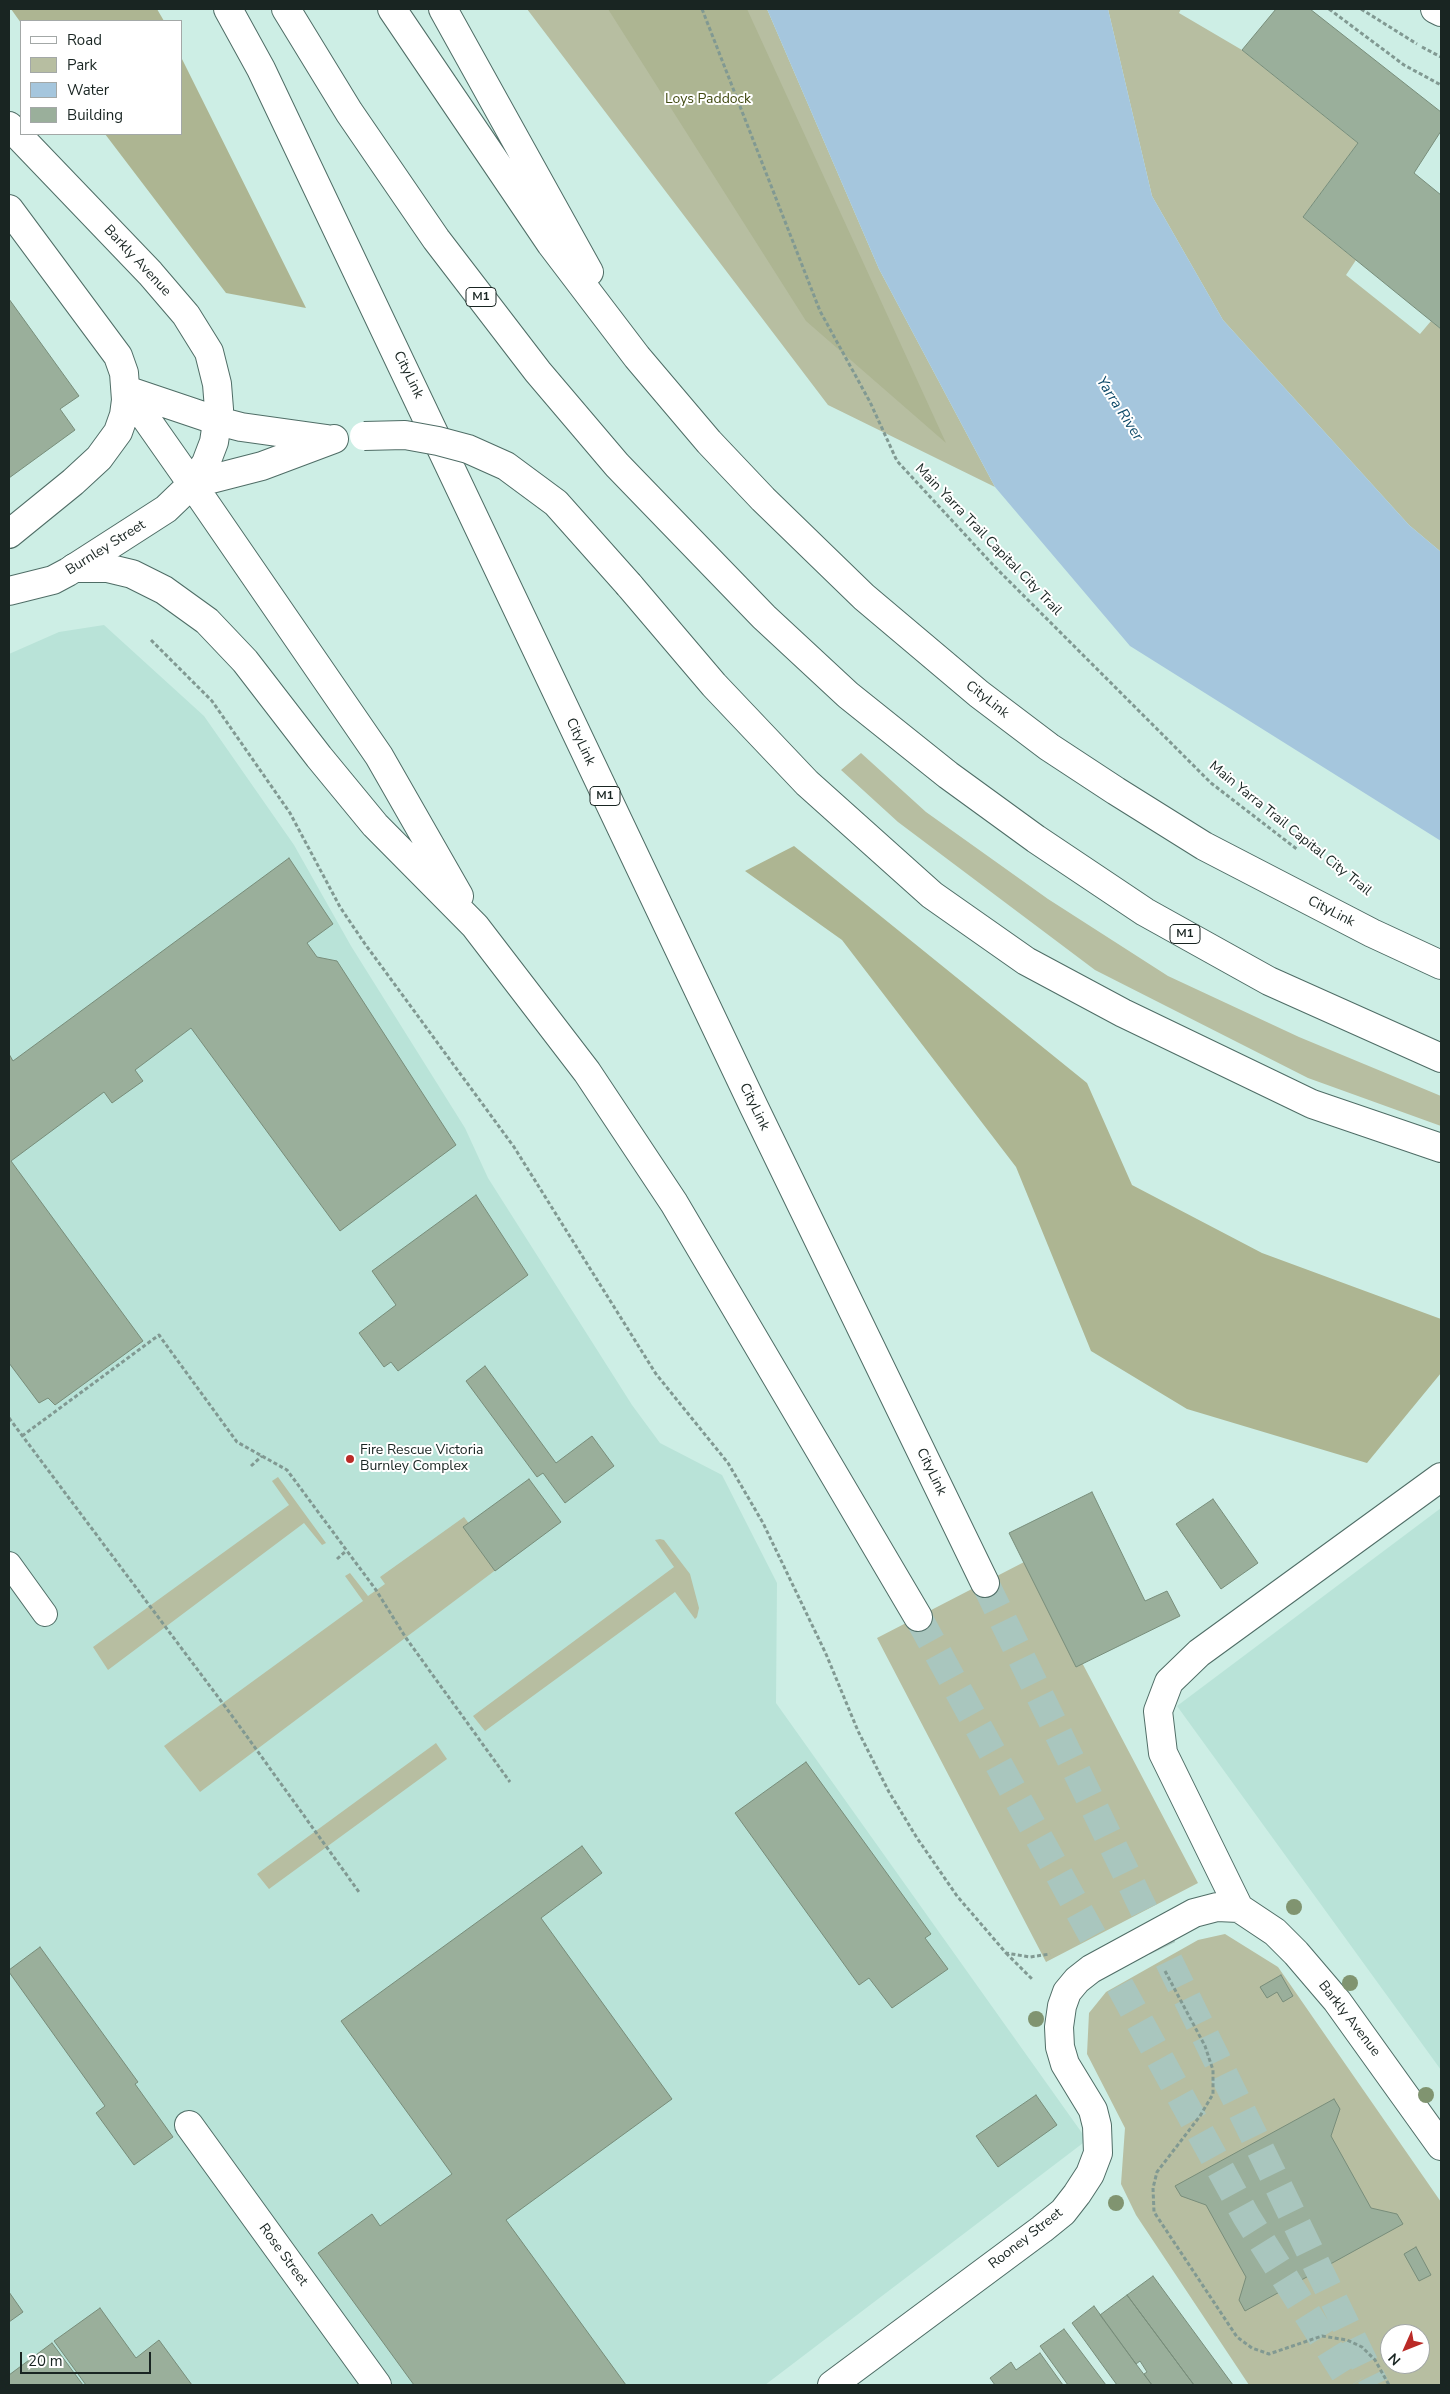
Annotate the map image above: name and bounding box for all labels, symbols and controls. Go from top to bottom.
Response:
legend [20,20,182,135]
text: Road [67,30,102,50]
text: Park [67,55,97,75]
text: Water [67,80,109,100]
park label: Loys Paddock [665,92,751,108]
text: Building [67,105,123,125]
street label: Barkly Avenue [100,222,174,300]
road number: M1 [466,288,496,306]
street label: CityLink [389,349,427,401]
water label: Yarra River [1092,374,1146,444]
street label: Main Yarra Trail Capital City Trail [911,461,1065,619]
street label: Burnley Street [63,517,149,579]
street label: CityLink [962,678,1012,722]
street label: CityLink [562,715,598,769]
street label: Main Yarra Trail Capital City Trail [1205,758,1375,900]
road number: M1 [590,786,620,806]
street label: CityLink [1305,893,1357,931]
road number: M1 [1170,924,1200,944]
street label: CityLink [735,1081,773,1133]
place label: Fire Rescue Victoria Burnley Complex [360,1443,483,1475]
street label: CityLink [912,1446,950,1498]
marker: Fire Rescue Victoria Burnley Complex [344,1453,356,1465]
street label: Barkly Avenue [1314,1978,1384,2060]
street label: Rooney Street [986,2205,1066,2273]
street label: Rose Street [255,2221,311,2289]
north arrow [1380,2324,1430,2374]
scale bar [22,2342,154,2374]
text: N [1384,2349,1405,2369]
text: 20 m [28,2351,63,2371]

